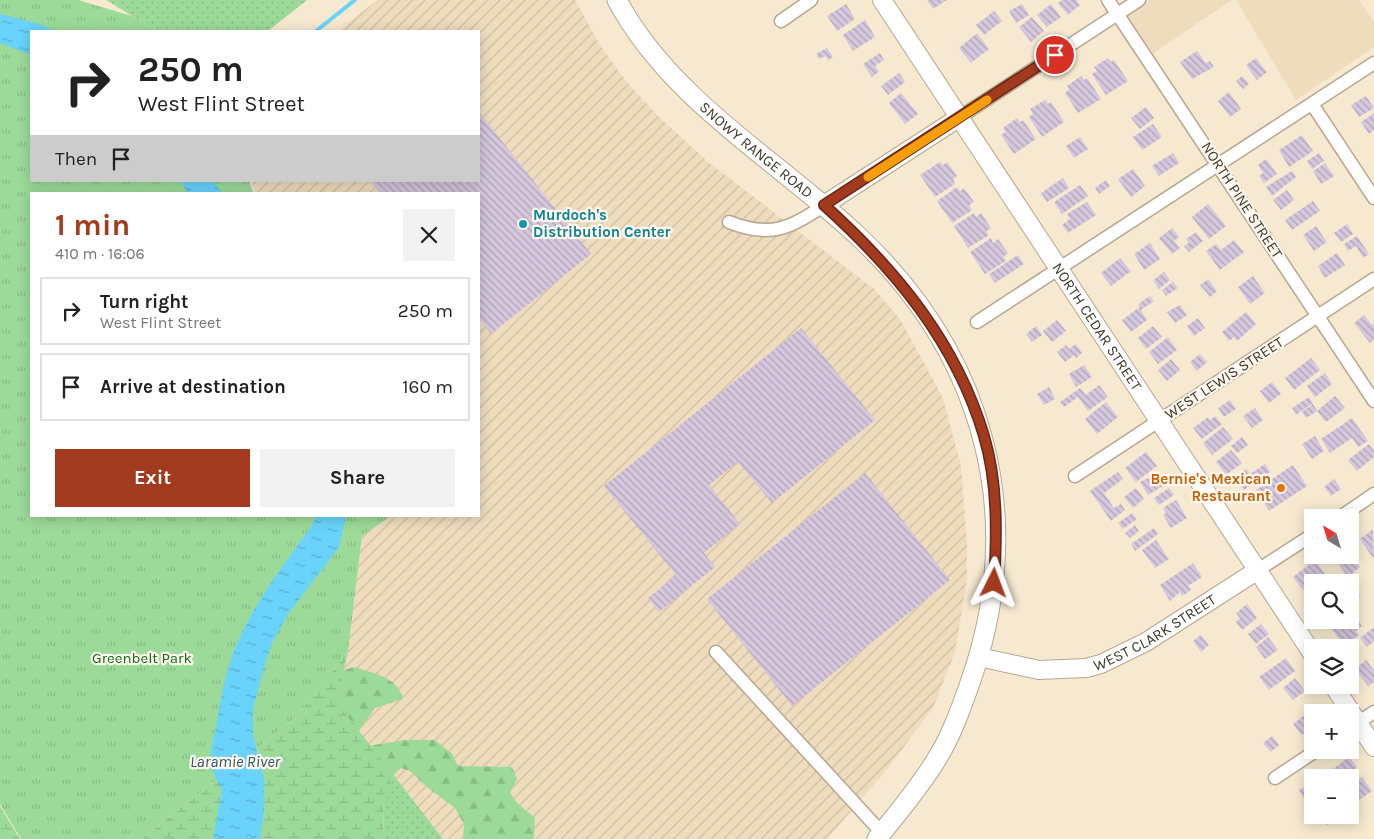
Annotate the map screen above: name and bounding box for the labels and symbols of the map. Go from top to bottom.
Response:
pin [1034,34,1076,76]
street label: SNOWY RANGE ROAD [696,98,816,202]
street label: NORTH PINE STREET [1198,138,1287,262]
place label: Murdoch's Distribution Center [533,206,671,241]
marker: Murdoch's Distribution Center [517,218,529,230]
street label: NORTH CEDAR STREET [1048,259,1146,394]
street label: WEST LEWIS STREET [1161,333,1287,423]
place label: Bernie's Mexican Restaurant [1150,470,1271,505]
marker: Bernie's Mexican Restaurant [1275,482,1287,494]
north arrow [1304,509,1359,564]
position arrow [967,556,1019,608]
street label: WEST CLARK STREET [1092,590,1220,675]
park label: Greenbelt Park [92,649,192,667]
water label: Laramie River [190,752,281,771]

